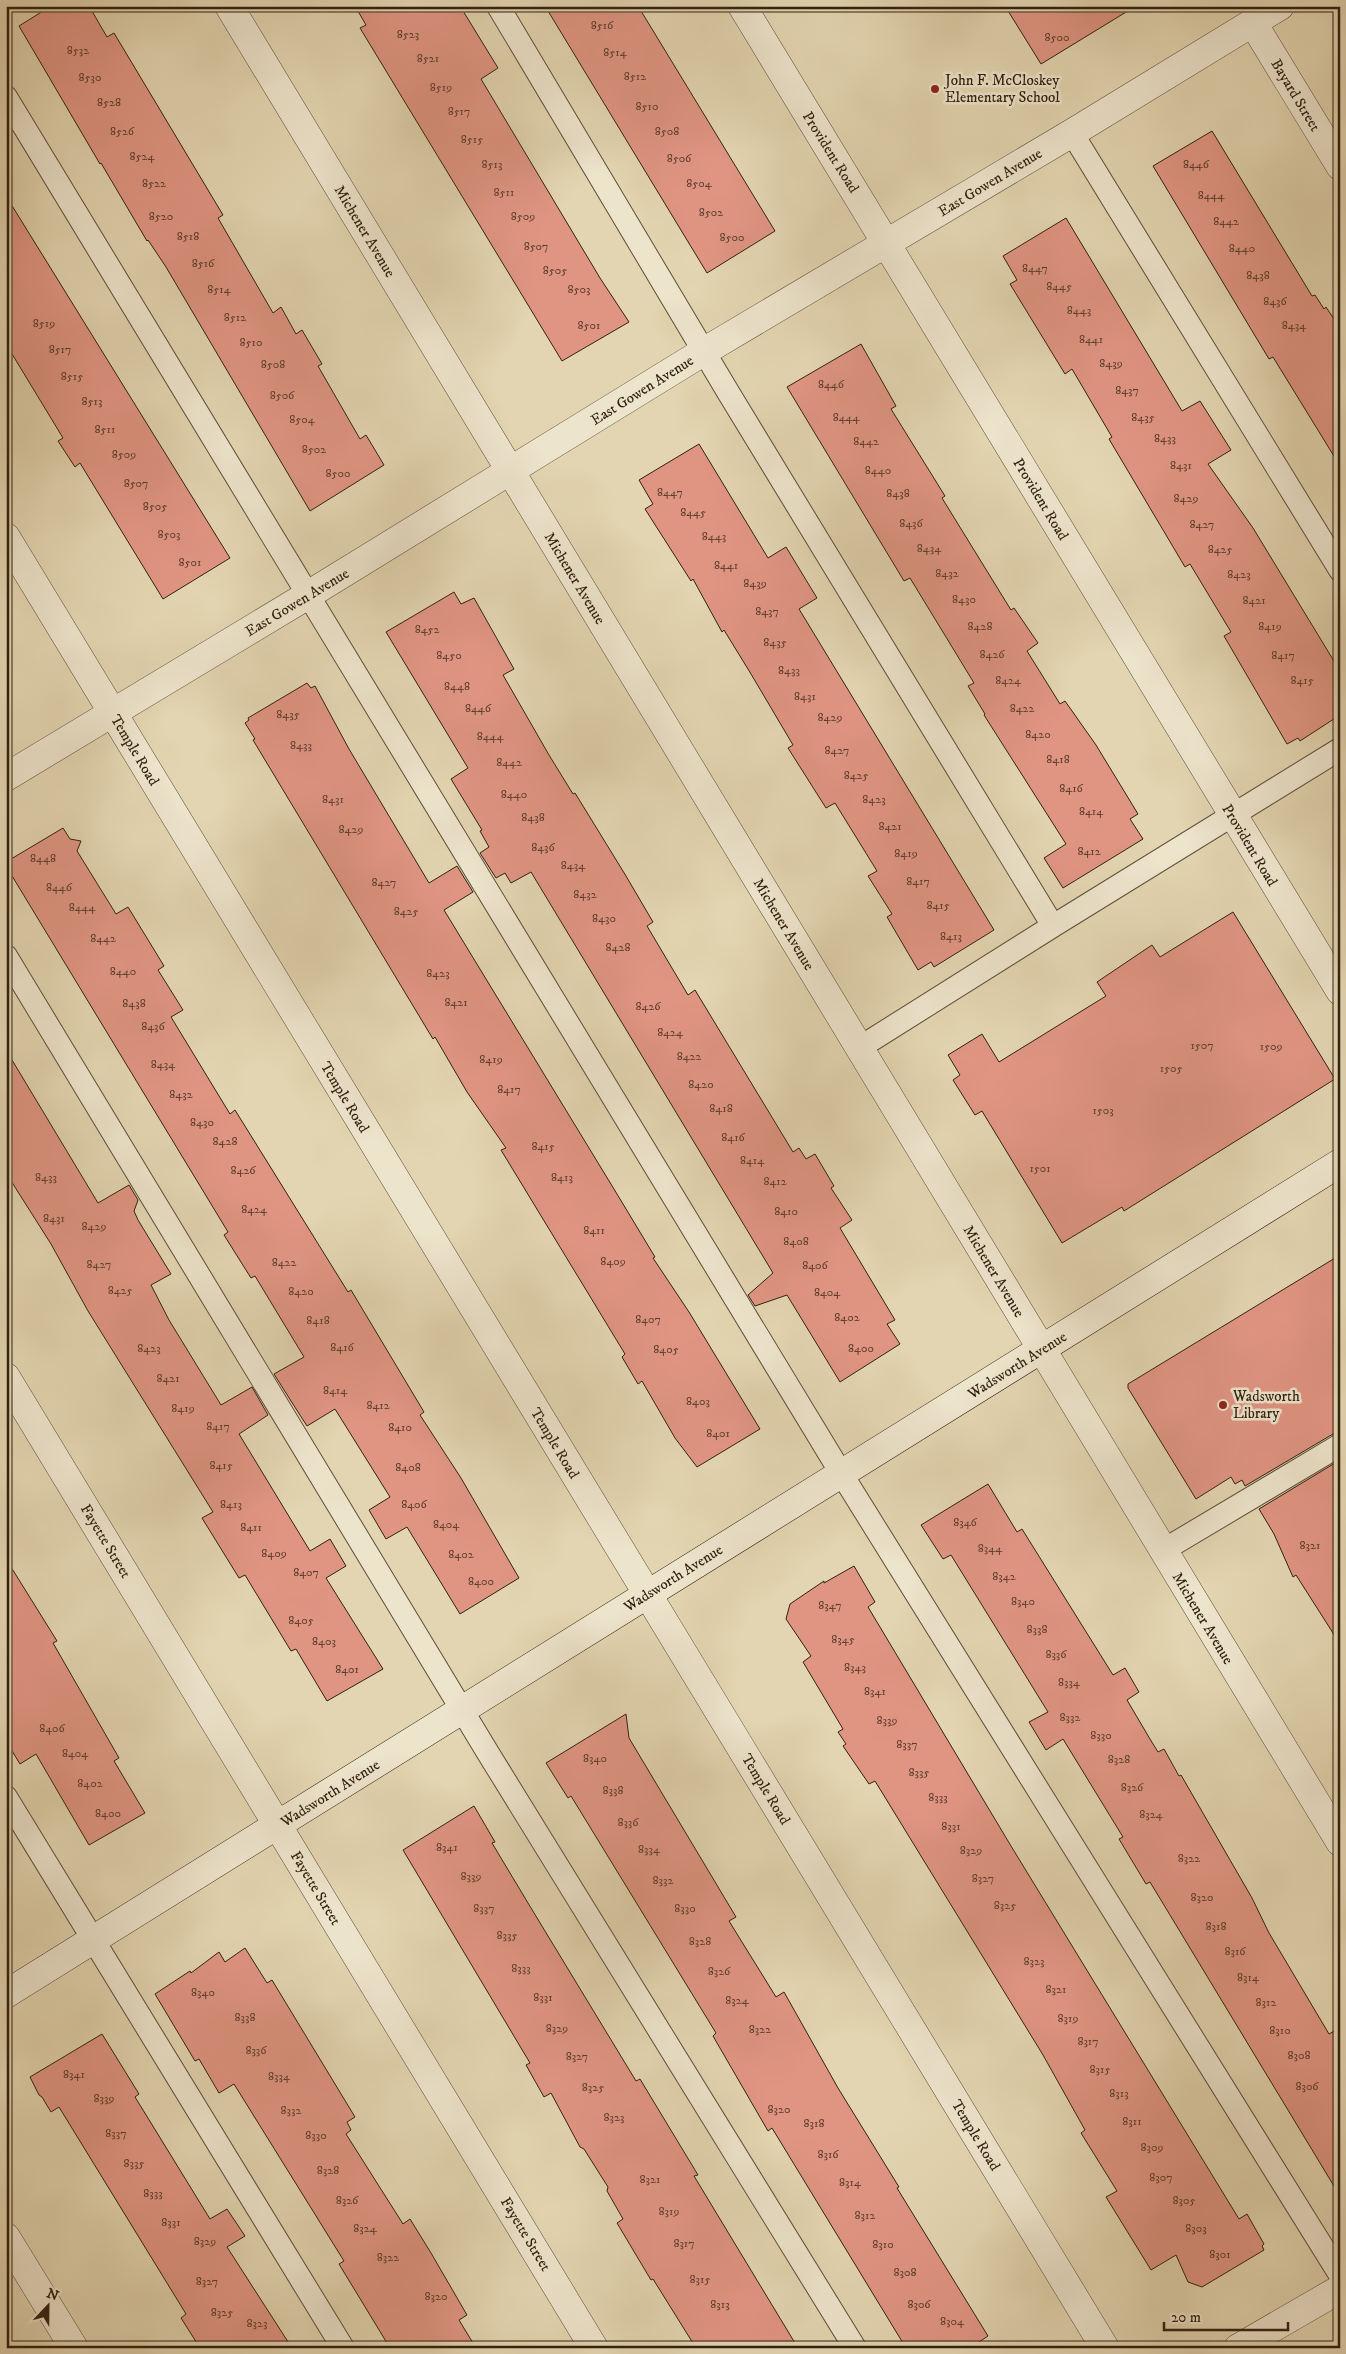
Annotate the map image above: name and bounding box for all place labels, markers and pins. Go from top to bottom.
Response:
place label: John F. McCloskey Elementary School [943,71,1060,107]
marker: John F. McCloskey Elementary School [929,83,941,95]
place label: Wadsworth Library [1232,1387,1300,1423]
marker: Wadsworth Library [1217,1399,1229,1411]

